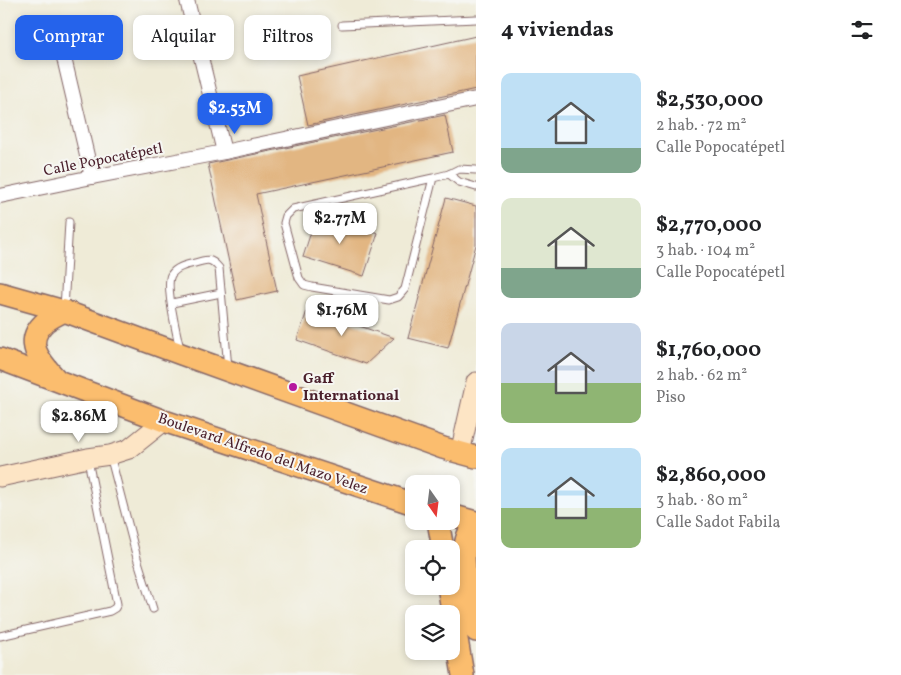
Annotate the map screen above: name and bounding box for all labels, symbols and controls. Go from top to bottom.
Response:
chip: Comprar [15,15,123,60]
chip: Alquilar [133,15,234,60]
chip: Filtros [244,15,331,60]
text: 4 viviendas [501,16,614,45]
icon: filters [848,16,876,44]
text: $2,530,000 [656,86,763,115]
pin: $2.53M [194,92,276,135]
icon: home [541,93,601,153]
text: $2.53M [209,98,261,120]
text: 2 hab. · 72 m² [656,115,747,137]
text: Calle Popocatépetl [656,137,785,159]
street label: Calle Popocatépetl [42,139,165,182]
pin: $2.77M [299,202,381,245]
text: $2.77M [314,208,366,230]
text: $2,770,000 [656,211,762,240]
icon: home [541,218,601,278]
text: 3 hab. · 104 m² [656,240,755,262]
text: Calle Popocatépetl [656,262,785,284]
pin: $1.76M [301,294,383,337]
text: $1.76M [316,300,368,322]
text: $1,760,000 [656,336,761,365]
icon: home [541,343,601,403]
text: 2 hab. · 62 m² [656,365,747,387]
place label: Gaff International [303,369,399,407]
marker: Gaff International [287,381,299,393]
text: Piso [656,387,685,409]
pin: $2.86M [38,400,120,443]
text: $2.86M [52,406,106,428]
street label: Boulevard Alfredo del Mazo Velez [155,409,370,500]
text: $2,860,000 [656,461,766,490]
icon: home [541,468,601,528]
north arrow [405,475,460,530]
map controls [405,475,460,660]
text: 3 hab. · 80 m² [656,490,748,512]
text: Calle Sadot Fabila [656,512,780,534]
button: locate [405,540,460,595]
button: layers [405,605,460,660]

